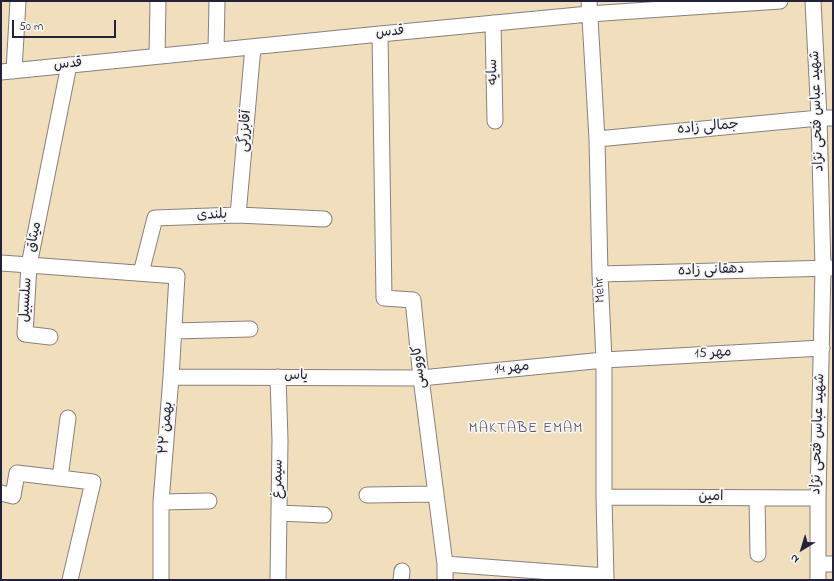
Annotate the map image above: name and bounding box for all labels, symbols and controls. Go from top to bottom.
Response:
scale bar [14,12,118,38]
text: 50 m [19,18,43,36]
street label: قدس [375,23,405,43]
street label: شهید عباس فتحی نژاد [807,50,829,172]
street label: قدس [53,55,83,75]
street label: سایه [485,59,503,85]
street label: آقابزرگی [236,109,256,153]
street label: جمالی زاده [676,117,740,139]
street label: بلندی [196,207,228,225]
street label: میثاق [24,220,46,254]
street label: دهقانی زاده [678,261,744,281]
street label: سلسبیل [17,277,37,323]
street label: Mehr [592,277,610,303]
street label: کاووسی [409,345,431,389]
street label: مهر 15 [694,345,732,363]
street label: مهر 14 [494,359,530,379]
street label: یاس [284,369,308,385]
street label: شهید عباس فتحی نژاد [808,373,830,495]
street label: ۲۲ بهمن [156,401,178,455]
district label: MAKTABE EMAM [469,421,583,439]
street label: سیمرغ [270,459,288,499]
street label: امین [698,490,724,506]
north arrow [782,529,822,569]
text: N [787,550,802,567]

